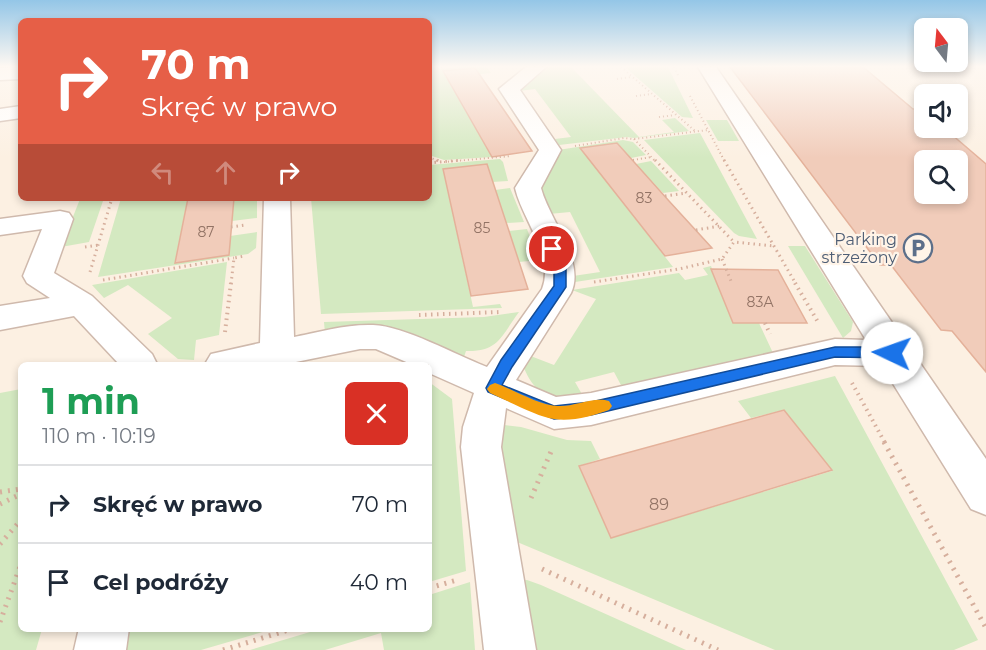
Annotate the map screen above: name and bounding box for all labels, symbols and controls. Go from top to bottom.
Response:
north arrow [914,18,968,72]
map controls [914,18,968,204]
text: 70 m [141,38,251,90]
icon: right [42,42,120,120]
button: sound [914,84,968,138]
text: Skręć w prawo [141,90,337,123]
button: search [914,150,968,204]
icon: left [146,156,179,189]
icon: ahead [209,156,242,189]
icon: right [272,156,305,189]
house number: 83 [636,189,653,207]
house number: 85 [474,219,491,237]
house number: 87 [197,223,215,241]
pin [526,223,577,274]
place label: Parking strzeżony [821,230,897,267]
icon: arrive [535,232,568,265]
parking icon: Parking strzeżony [902,232,934,264]
house number: 83A [747,293,774,311]
position arrow [860,321,924,385]
text: 1 min [42,379,140,423]
button: close [345,382,408,445]
text: 110 m · 10:19 [42,424,156,448]
icon: right [42,488,75,521]
text: Skręć w prawo [93,491,262,518]
text: 70 m [352,491,408,518]
house number: 89 [649,495,669,514]
icon: arrive [42,566,75,599]
text: Cel podróży [93,569,229,596]
text: 40 m [350,569,408,596]

